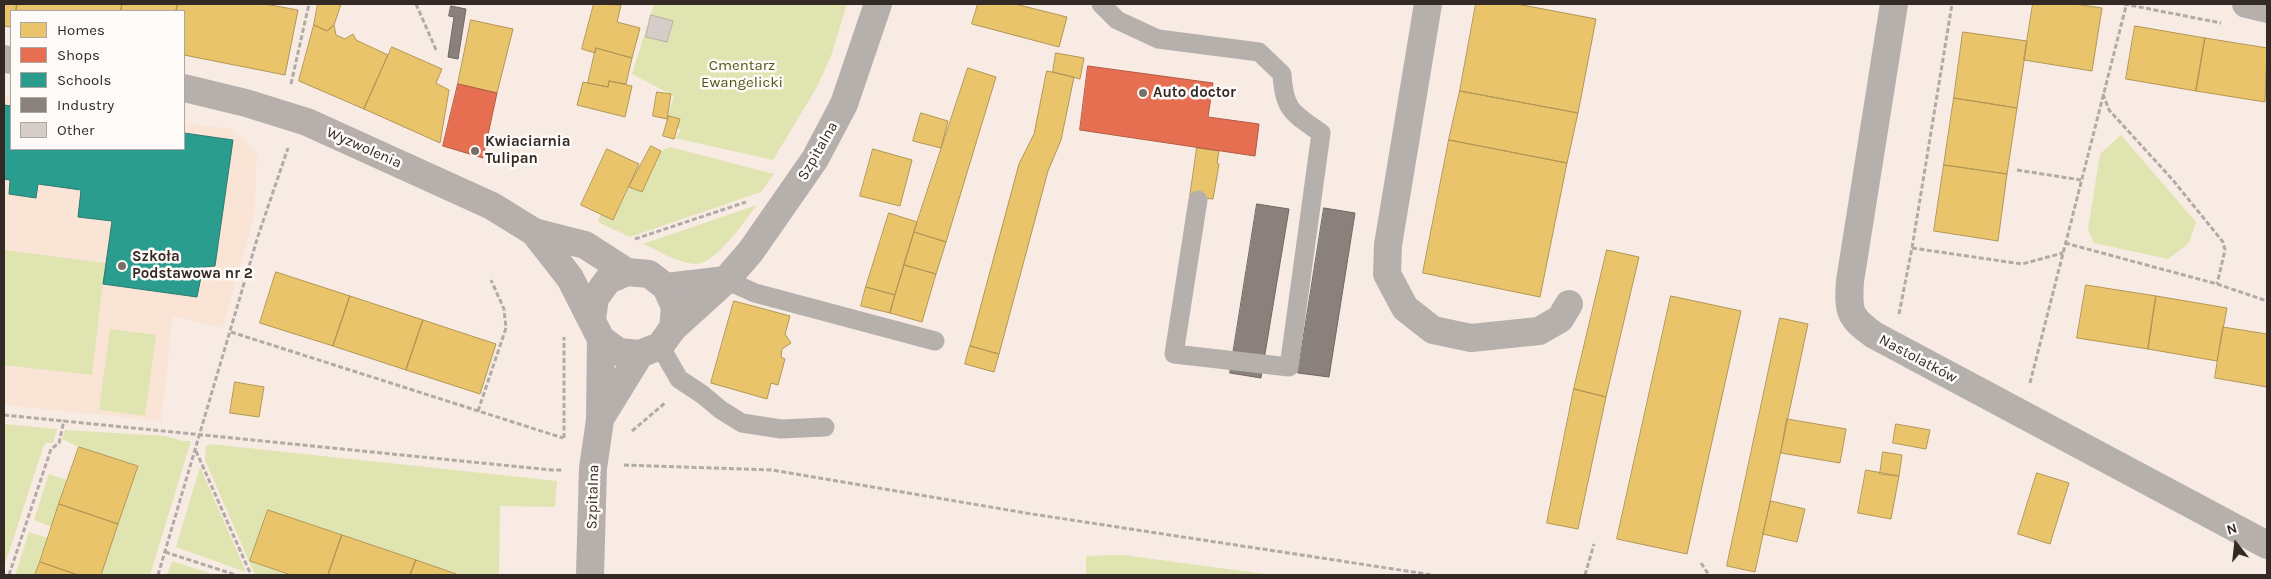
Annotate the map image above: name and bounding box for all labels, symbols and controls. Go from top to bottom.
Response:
legend [10,10,185,150]
text: Homes [57,21,105,39]
text: Shops [57,46,100,64]
park label: Cmentarz Ewangelicki [701,57,783,92]
text: Schools [57,71,111,89]
place label: Auto doctor [1153,84,1236,102]
marker: Auto doctor [1137,87,1149,99]
text: Industry [57,96,114,114]
street label: Szpitalna [794,118,842,184]
text: Other [57,121,95,139]
street label: Wyzwolenia [324,123,404,173]
place label: Kwiaciarnia Tulipan [485,133,570,168]
marker: Kwiaciarnia Tulipan [469,145,481,157]
place label: Szkoła Podstawowa nr 2 [132,248,253,283]
marker: Szkoła Podstawowa nr 2 [116,260,128,272]
street label: Nastolatków [1876,331,1960,387]
street label: Szpitalna [583,464,603,530]
north arrow [2211,519,2261,569]
text: N [2225,520,2239,539]

